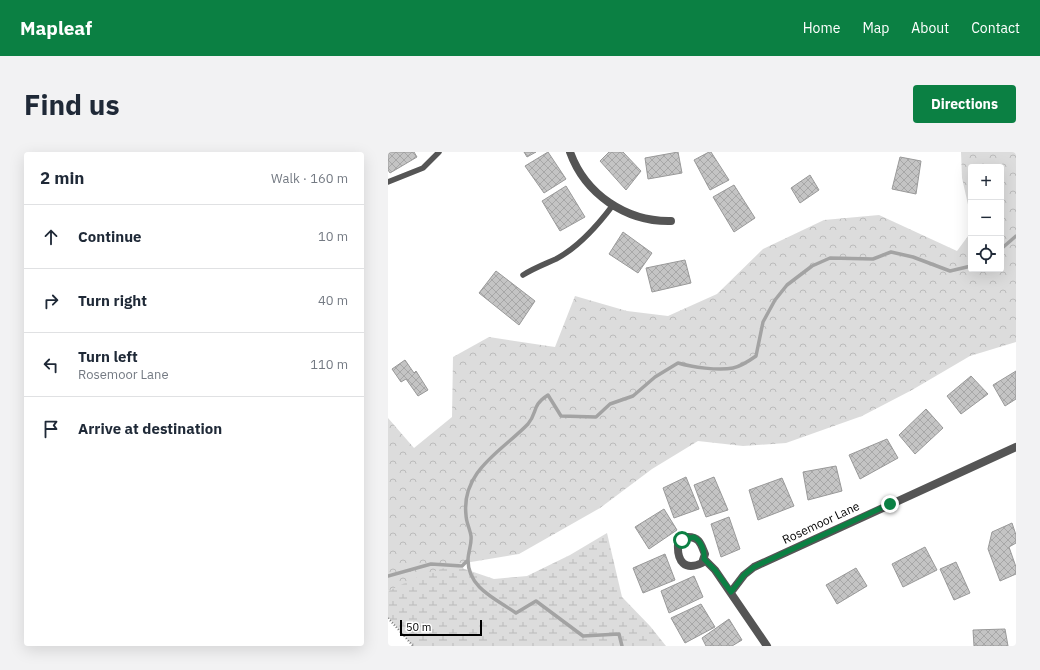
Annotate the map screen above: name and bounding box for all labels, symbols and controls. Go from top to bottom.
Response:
text: Mapleaf [20,16,92,40]
text: Home [803,19,840,37]
text: Map [862,19,889,37]
text: About [911,19,949,37]
text: Contact [971,19,1020,37]
button: Directions [913,85,1016,123]
text: Find us [24,86,120,123]
map controls [968,164,1004,272]
button: + [968,164,1004,200]
text: 2 min [40,167,84,189]
text: Walk · 160 m [271,170,348,187]
button: − [968,200,1004,236]
icon: ahead [40,226,62,248]
text: Continue [78,227,142,246]
text: 10 m [318,228,348,245]
button: locate [968,236,1004,272]
icon: right [40,290,62,312]
text: Turn right [78,291,147,310]
text: 40 m [318,292,348,309]
text: Turn left [78,347,138,366]
icon: left [40,354,62,376]
text: 110 m [310,356,348,373]
text: Rosemoor Lane [78,366,169,383]
icon: arrive [40,418,62,440]
text: Arrive at destination [78,419,222,438]
route end [881,495,899,513]
street label: Rosemoor Lane [780,498,862,547]
route start [673,531,691,549]
scale bar [400,618,482,637]
text: 50 m [406,620,431,634]

